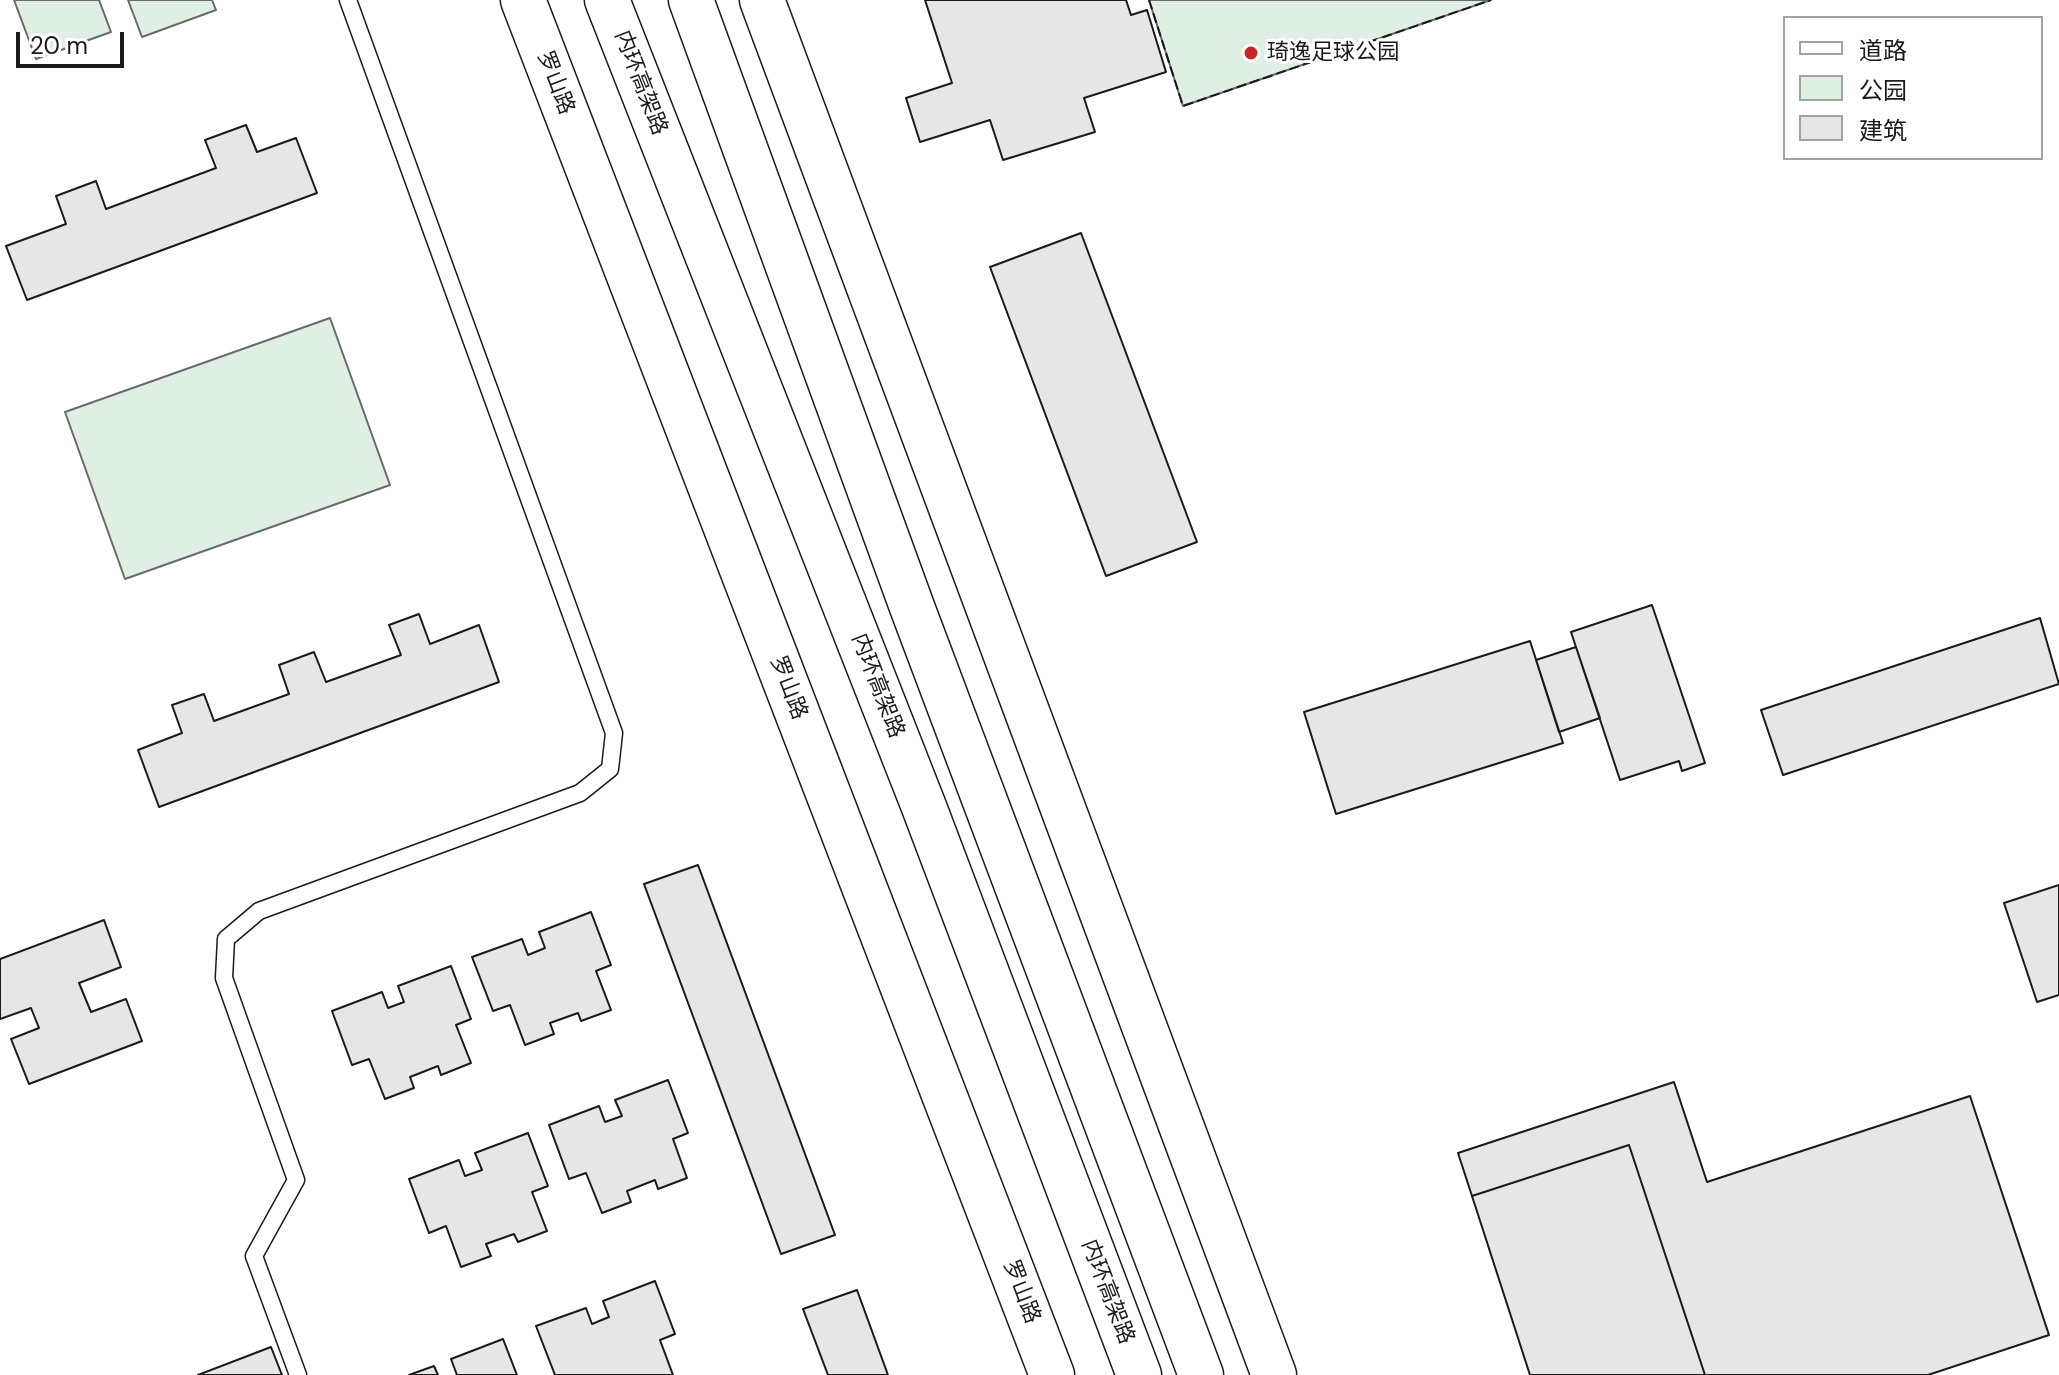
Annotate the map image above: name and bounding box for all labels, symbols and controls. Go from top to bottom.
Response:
scale bar [20,16,128,66]
legend [1783,16,2043,160]
street label: 内环高架路 [608,27,672,139]
text: 20 m [30,30,88,61]
text: 道路 [1859,35,1907,66]
place label: 琦逸足球公园 [1267,40,1399,66]
marker: 琦逸足球公园 [1242,44,1260,62]
street label: 罗山路 [531,47,579,119]
text: 公园 [1859,75,1907,106]
text: 建筑 [1859,115,1907,146]
street label: 内环高架路 [845,630,909,742]
street label: 罗山路 [764,652,812,724]
street label: 内环高架路 [1075,1236,1139,1348]
street label: 罗山路 [997,1256,1045,1328]

